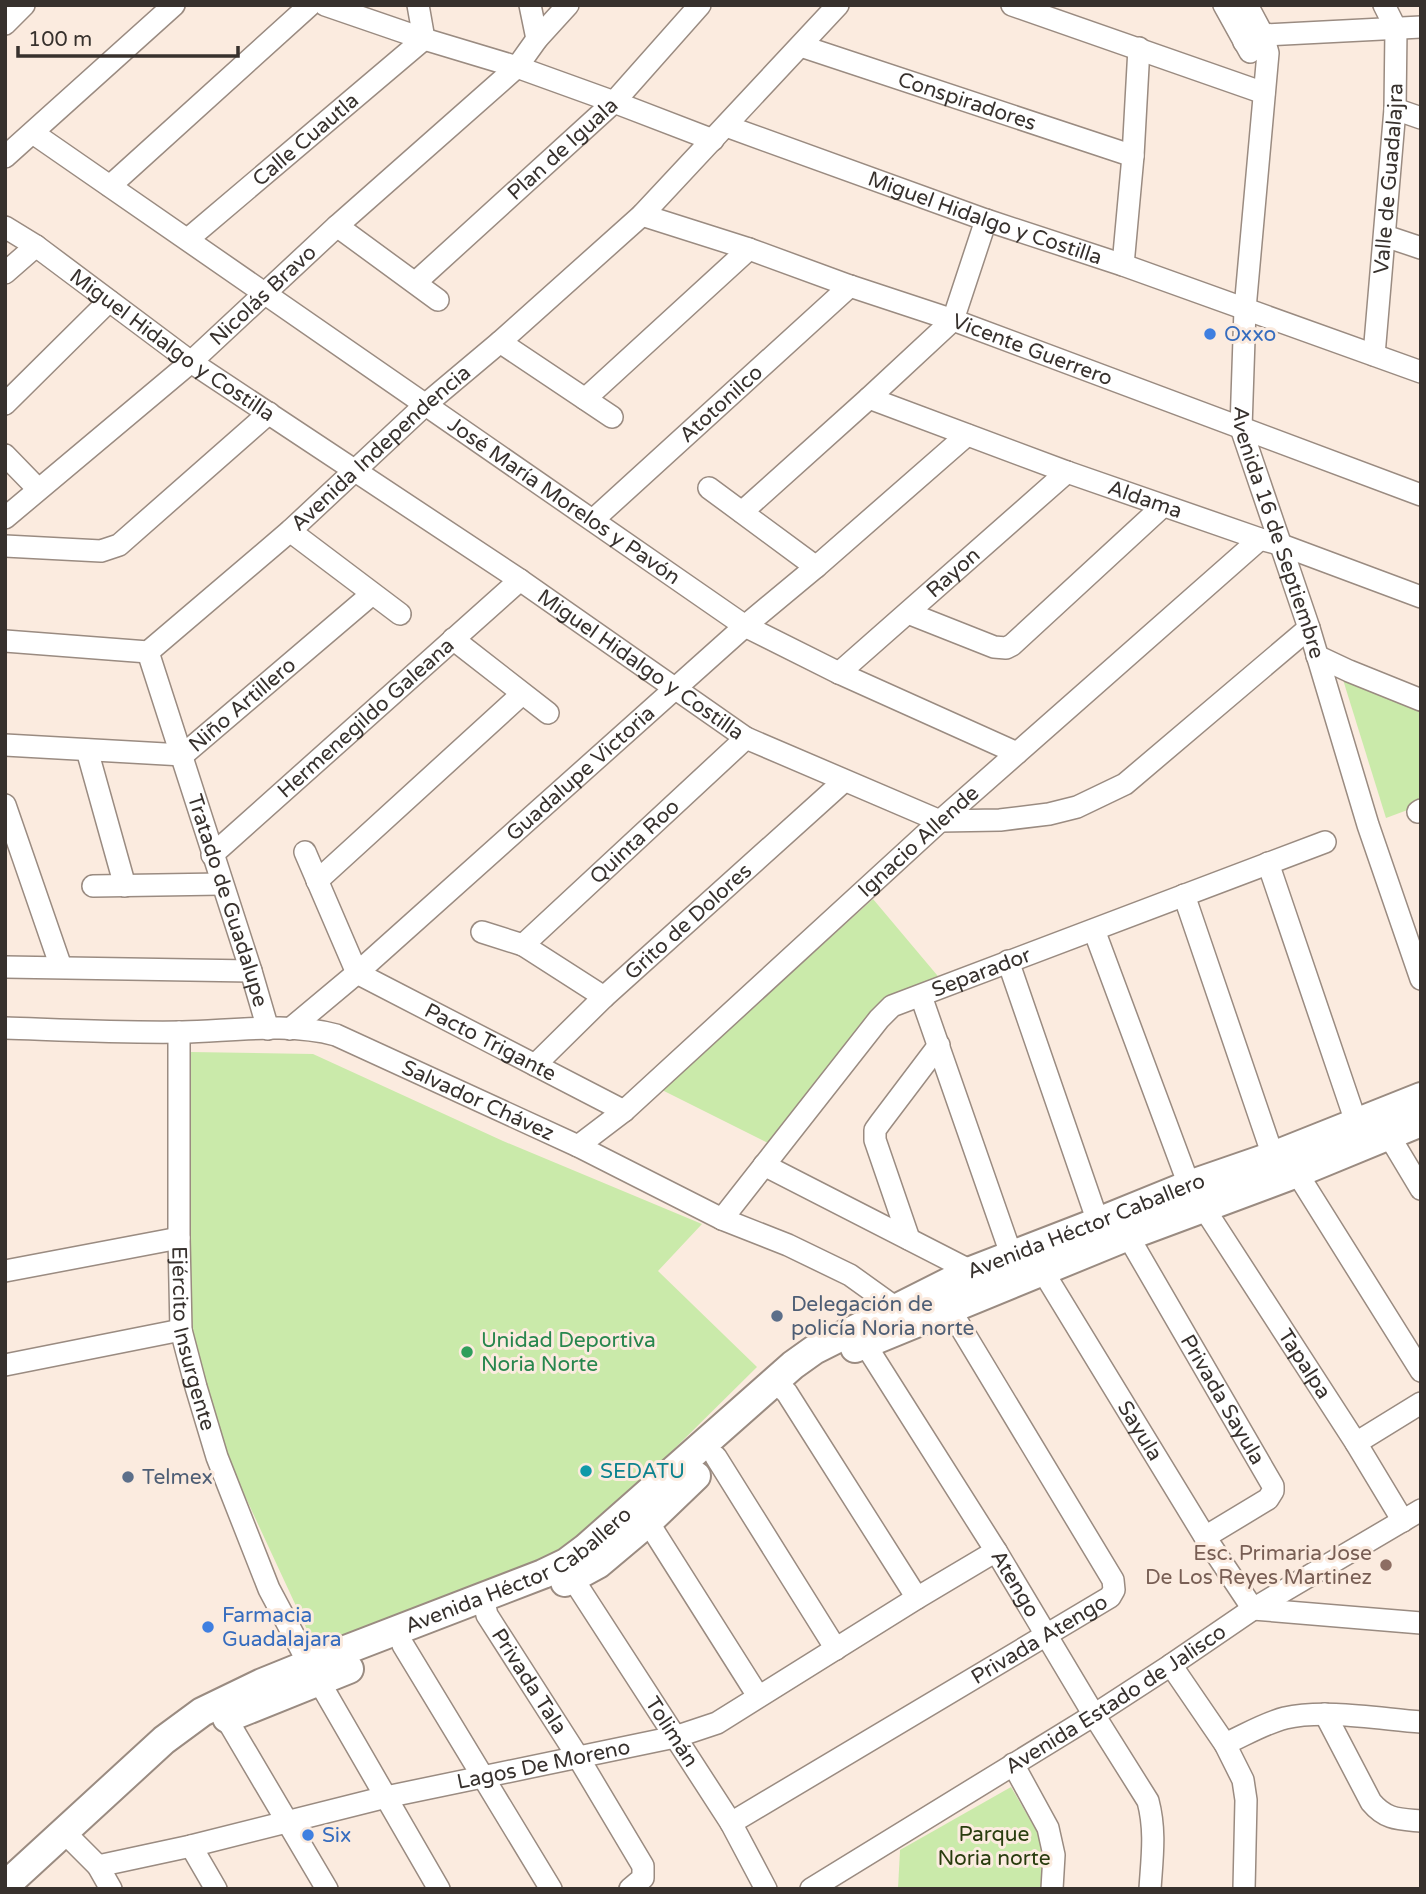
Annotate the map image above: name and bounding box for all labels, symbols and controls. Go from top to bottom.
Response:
scale bar [18,14,238,58]
text: 100 m [28,27,92,52]
street label: Conspiradores [895,67,1039,136]
street label: Valle de Guadalajra [1368,83,1408,275]
street label: Calle Cuautla [247,88,364,191]
street label: Plan de Iguala [502,92,623,205]
street label: Miguel Hidalgo y Costilla [865,166,1105,270]
street label: Nicolás Bravo [205,239,321,351]
street label: Miguel Hidalgo y Costilla [65,263,280,427]
street label: Vicente Guerrero [949,308,1116,391]
place label: Oxxo [1224,322,1276,347]
marker: Oxxo [1202,326,1218,342]
street label: Atotonilco [674,359,768,448]
street label: Avenida Independencia [286,360,476,536]
street label: Avenida 16 de Septiembre [1228,406,1330,661]
street label: José María Morelos y Pavón [443,412,685,590]
street label: Aldama [1105,475,1186,524]
street label: Rayon [921,542,985,603]
street label: Miguel Hidalgo y Costilla [533,584,749,745]
street label: Hermenegildo Galeana [272,633,459,803]
street label: Niño Artillero [184,652,301,757]
street label: Guadalupe Victoria [501,700,660,846]
street label: Ignacio Allende [853,780,984,902]
street label: Tratado de Guadalupe [182,791,273,1010]
street label: Quinta Roo [584,794,684,889]
street label: Grito de Dolores [620,858,757,985]
street label: Separador [928,942,1034,1002]
street label: Pacto Trigante [420,998,561,1086]
street label: Salvador Chávez [398,1054,558,1146]
street label: Avenida Héctor Caballero [963,1168,1208,1284]
street label: Ejército Insurgente [167,1246,221,1434]
place label: Delegación de policía Noria norte [791,1292,975,1341]
marker: Delegación de policía Noria norte [769,1308,785,1324]
street label: Tapalpa [1273,1324,1336,1403]
place label: Unidad Deportiva Noria Norte [481,1328,656,1377]
street label: Privada Sayula [1175,1330,1270,1469]
marker: Unidad Deportiva Noria Norte [459,1344,475,1360]
street label: Sayula [1112,1396,1168,1465]
place label: SEDATU [600,1459,685,1484]
marker: SEDATU [578,1463,594,1479]
place label: Telmex [142,1465,213,1490]
marker: Telmex [120,1469,136,1485]
street label: Avenida Héctor Caballero [401,1501,636,1638]
place label: Esc. Primaria Jose De Los Reyes Martinez [1145,1541,1372,1590]
street label: Atengo [986,1546,1045,1622]
marker: Esc. Primaria Jose De Los Reyes Martinez [1378,1557,1394,1573]
street label: Privada Atengo [967,1589,1112,1689]
place label: Farmacia Guadalajara [222,1603,342,1652]
marker: Farmacia Guadalajara [200,1619,216,1635]
street label: Avenida Estado de Jalisco [1001,1619,1231,1779]
street label: Privada Tala [486,1624,572,1739]
street label: Tolimán [640,1692,704,1772]
street label: Lagos De Moreno [455,1734,632,1794]
park label: Parque Noria norte [937,1822,1051,1871]
place label: Six [322,1823,351,1848]
marker: Six [300,1827,316,1843]

